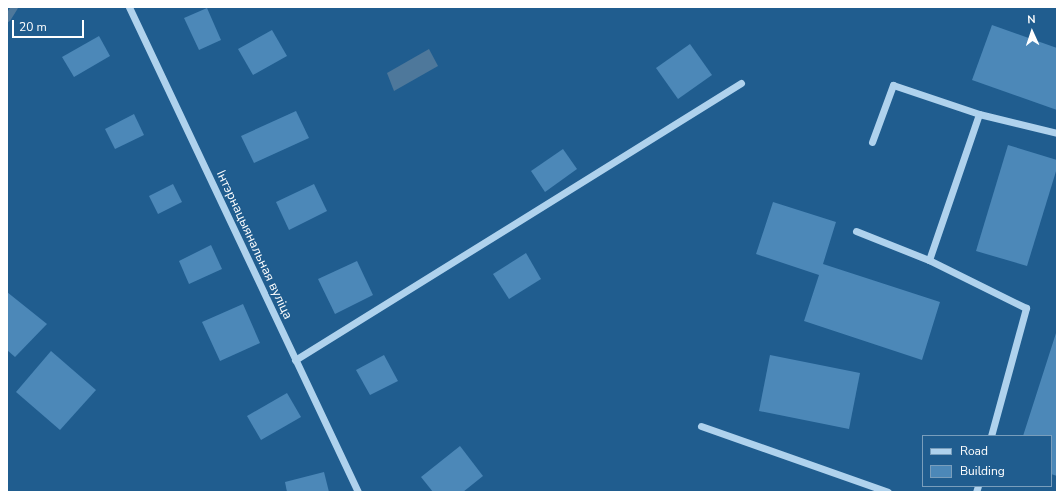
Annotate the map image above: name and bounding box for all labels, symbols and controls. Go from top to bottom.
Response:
scale bar [14,12,86,38]
north arrow [1012,12,1052,52]
text: N [1027,12,1036,27]
text: 20 m [19,19,47,35]
street label: Інтэрнацыянальная вуліца [213,168,295,322]
legend [922,435,1052,487]
text: Road [960,443,988,459]
text: Building [960,463,1005,479]

